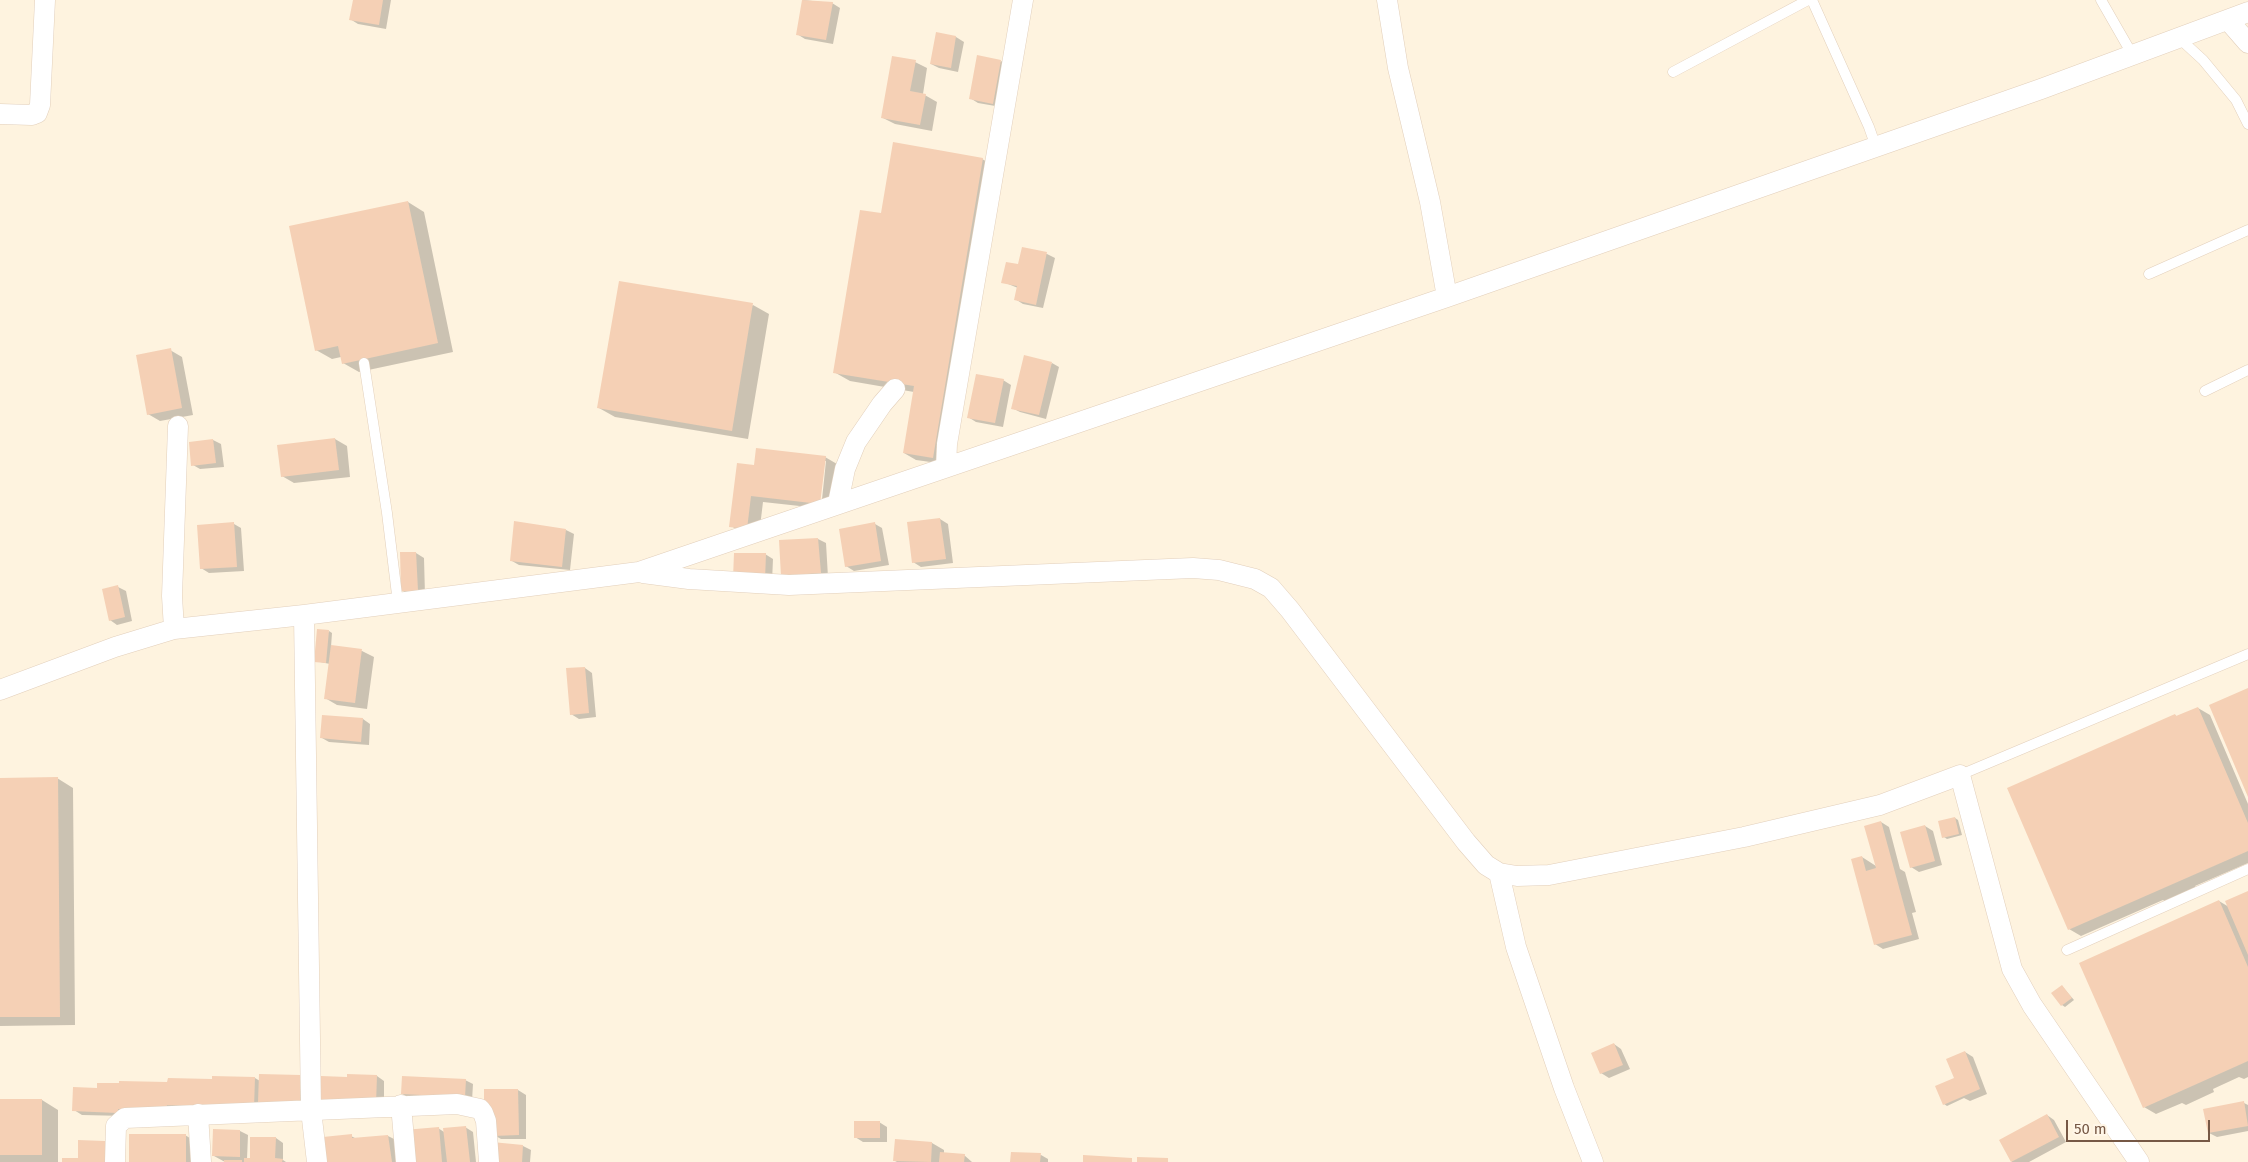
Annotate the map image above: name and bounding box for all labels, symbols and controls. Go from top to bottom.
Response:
scale bar [2068,1110,2212,1142]
text: 50 m [2074,1120,2107,1138]

